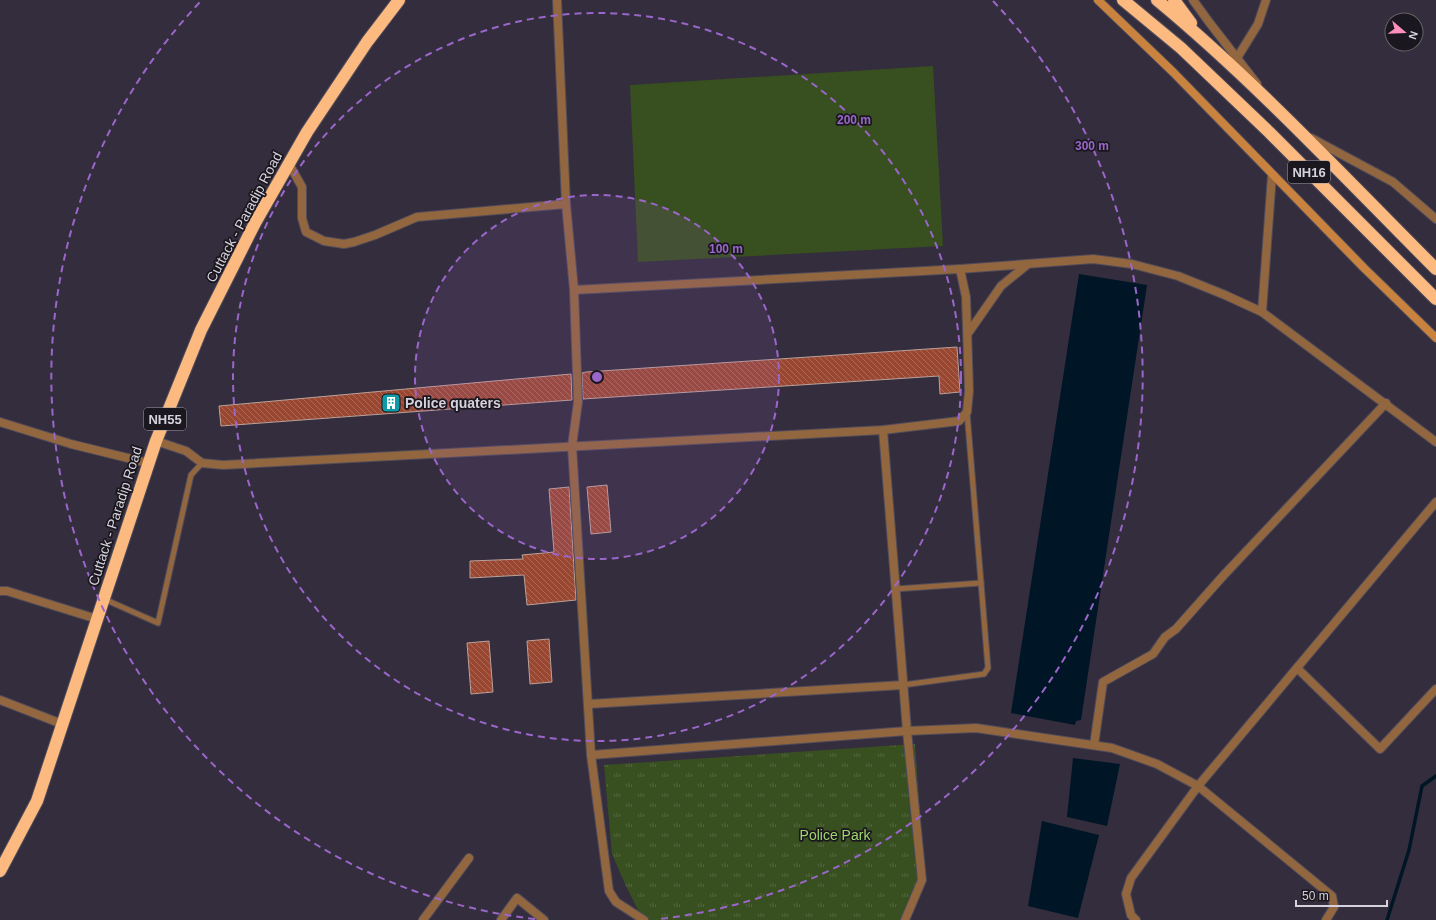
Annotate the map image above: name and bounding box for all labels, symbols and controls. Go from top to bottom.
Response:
north arrow [1384,12,1424,52]
text: N [1406,30,1420,41]
text: 200 m [837,113,871,127]
text: 300 m [1075,139,1109,153]
street label: Cuttack - Paradip Road [203,149,285,285]
road number: NH16 [1288,161,1330,183]
text: 100 m [709,242,743,256]
centre of rings [590,370,604,384]
building icon: Police quaters [380,392,402,414]
place label: Police quaters [405,395,501,411]
road number: NH55 [144,408,186,430]
street label: Cuttack - Paradip Road [85,444,145,588]
park label: Police Park [800,827,871,843]
scale bar [1296,882,1387,908]
text: 50 m [1302,889,1329,903]

